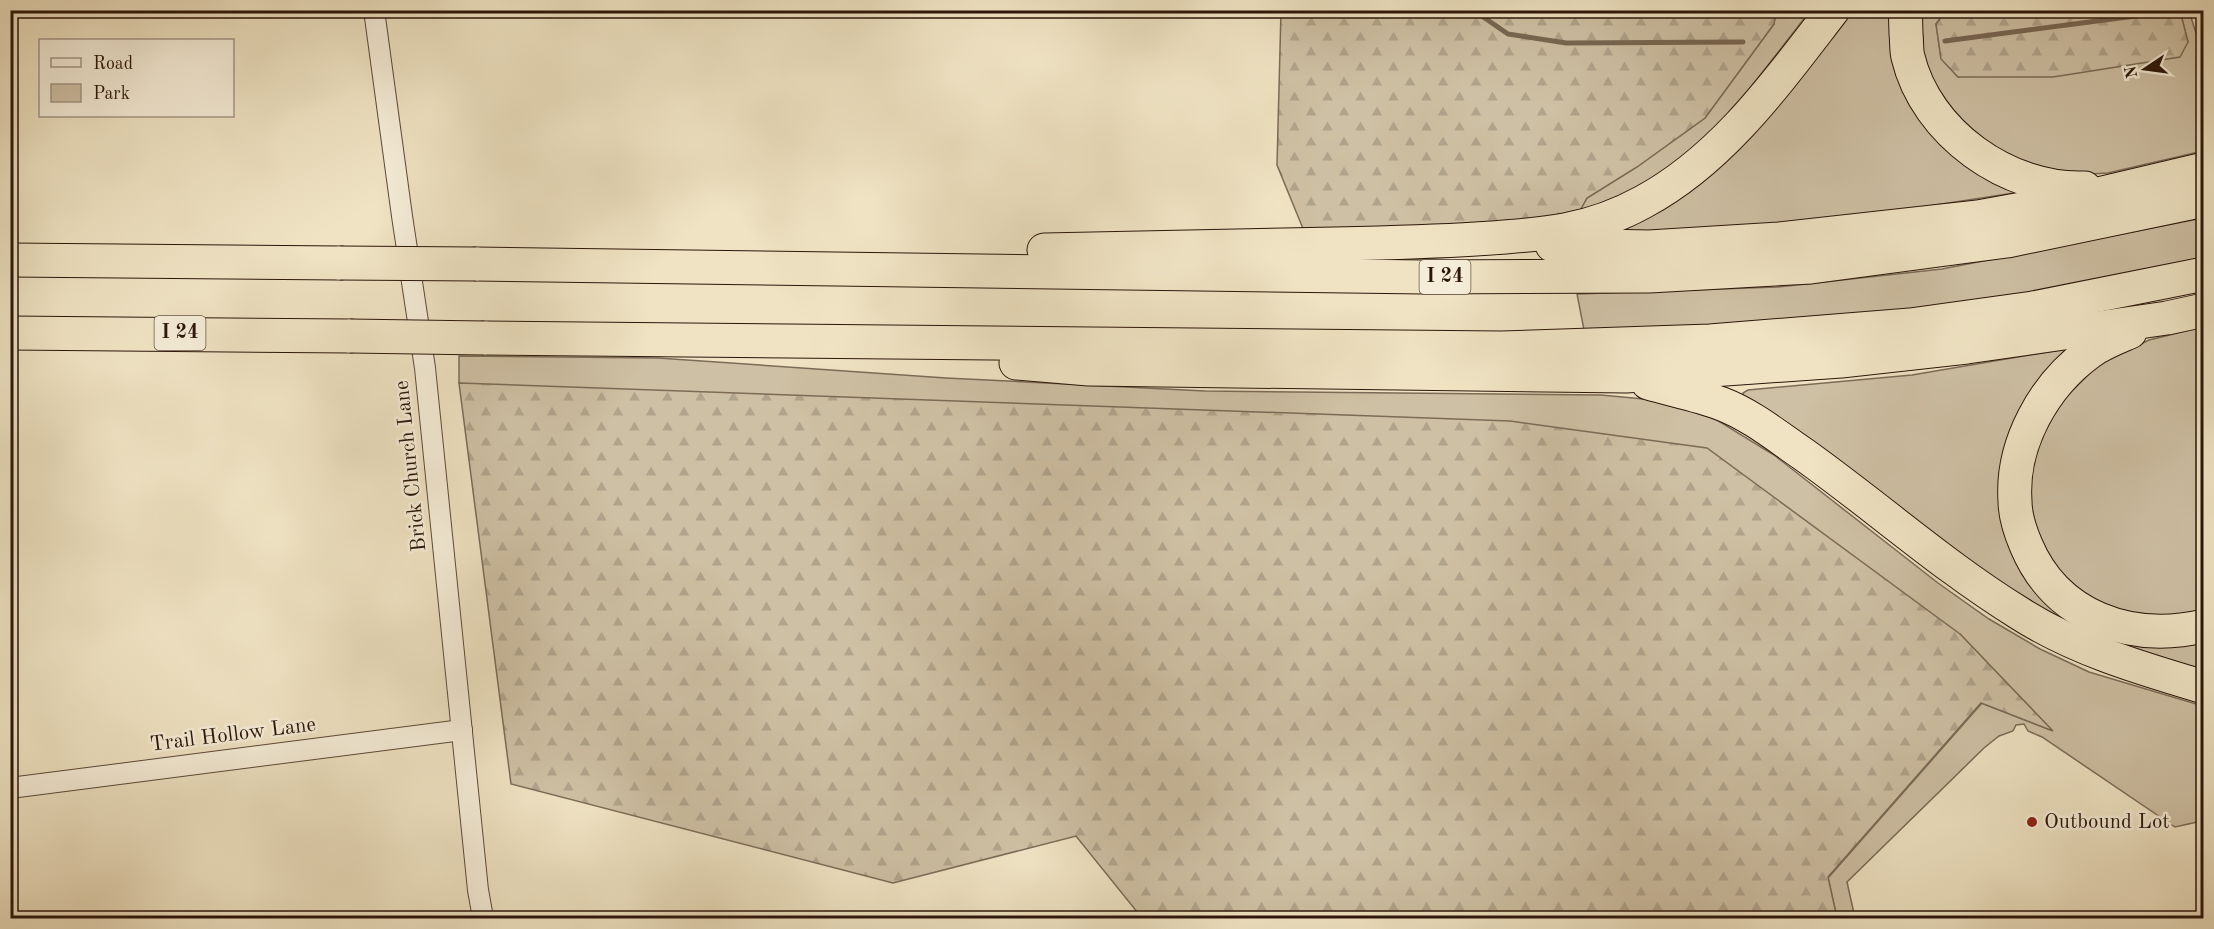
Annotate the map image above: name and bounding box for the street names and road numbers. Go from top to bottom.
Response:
road number: I 24 [1420,260,1470,294]
road number: I 24 [154,316,206,350]
street label: Brick Church Lane [392,379,430,553]
street label: Trail Hollow Lane [149,714,317,756]

